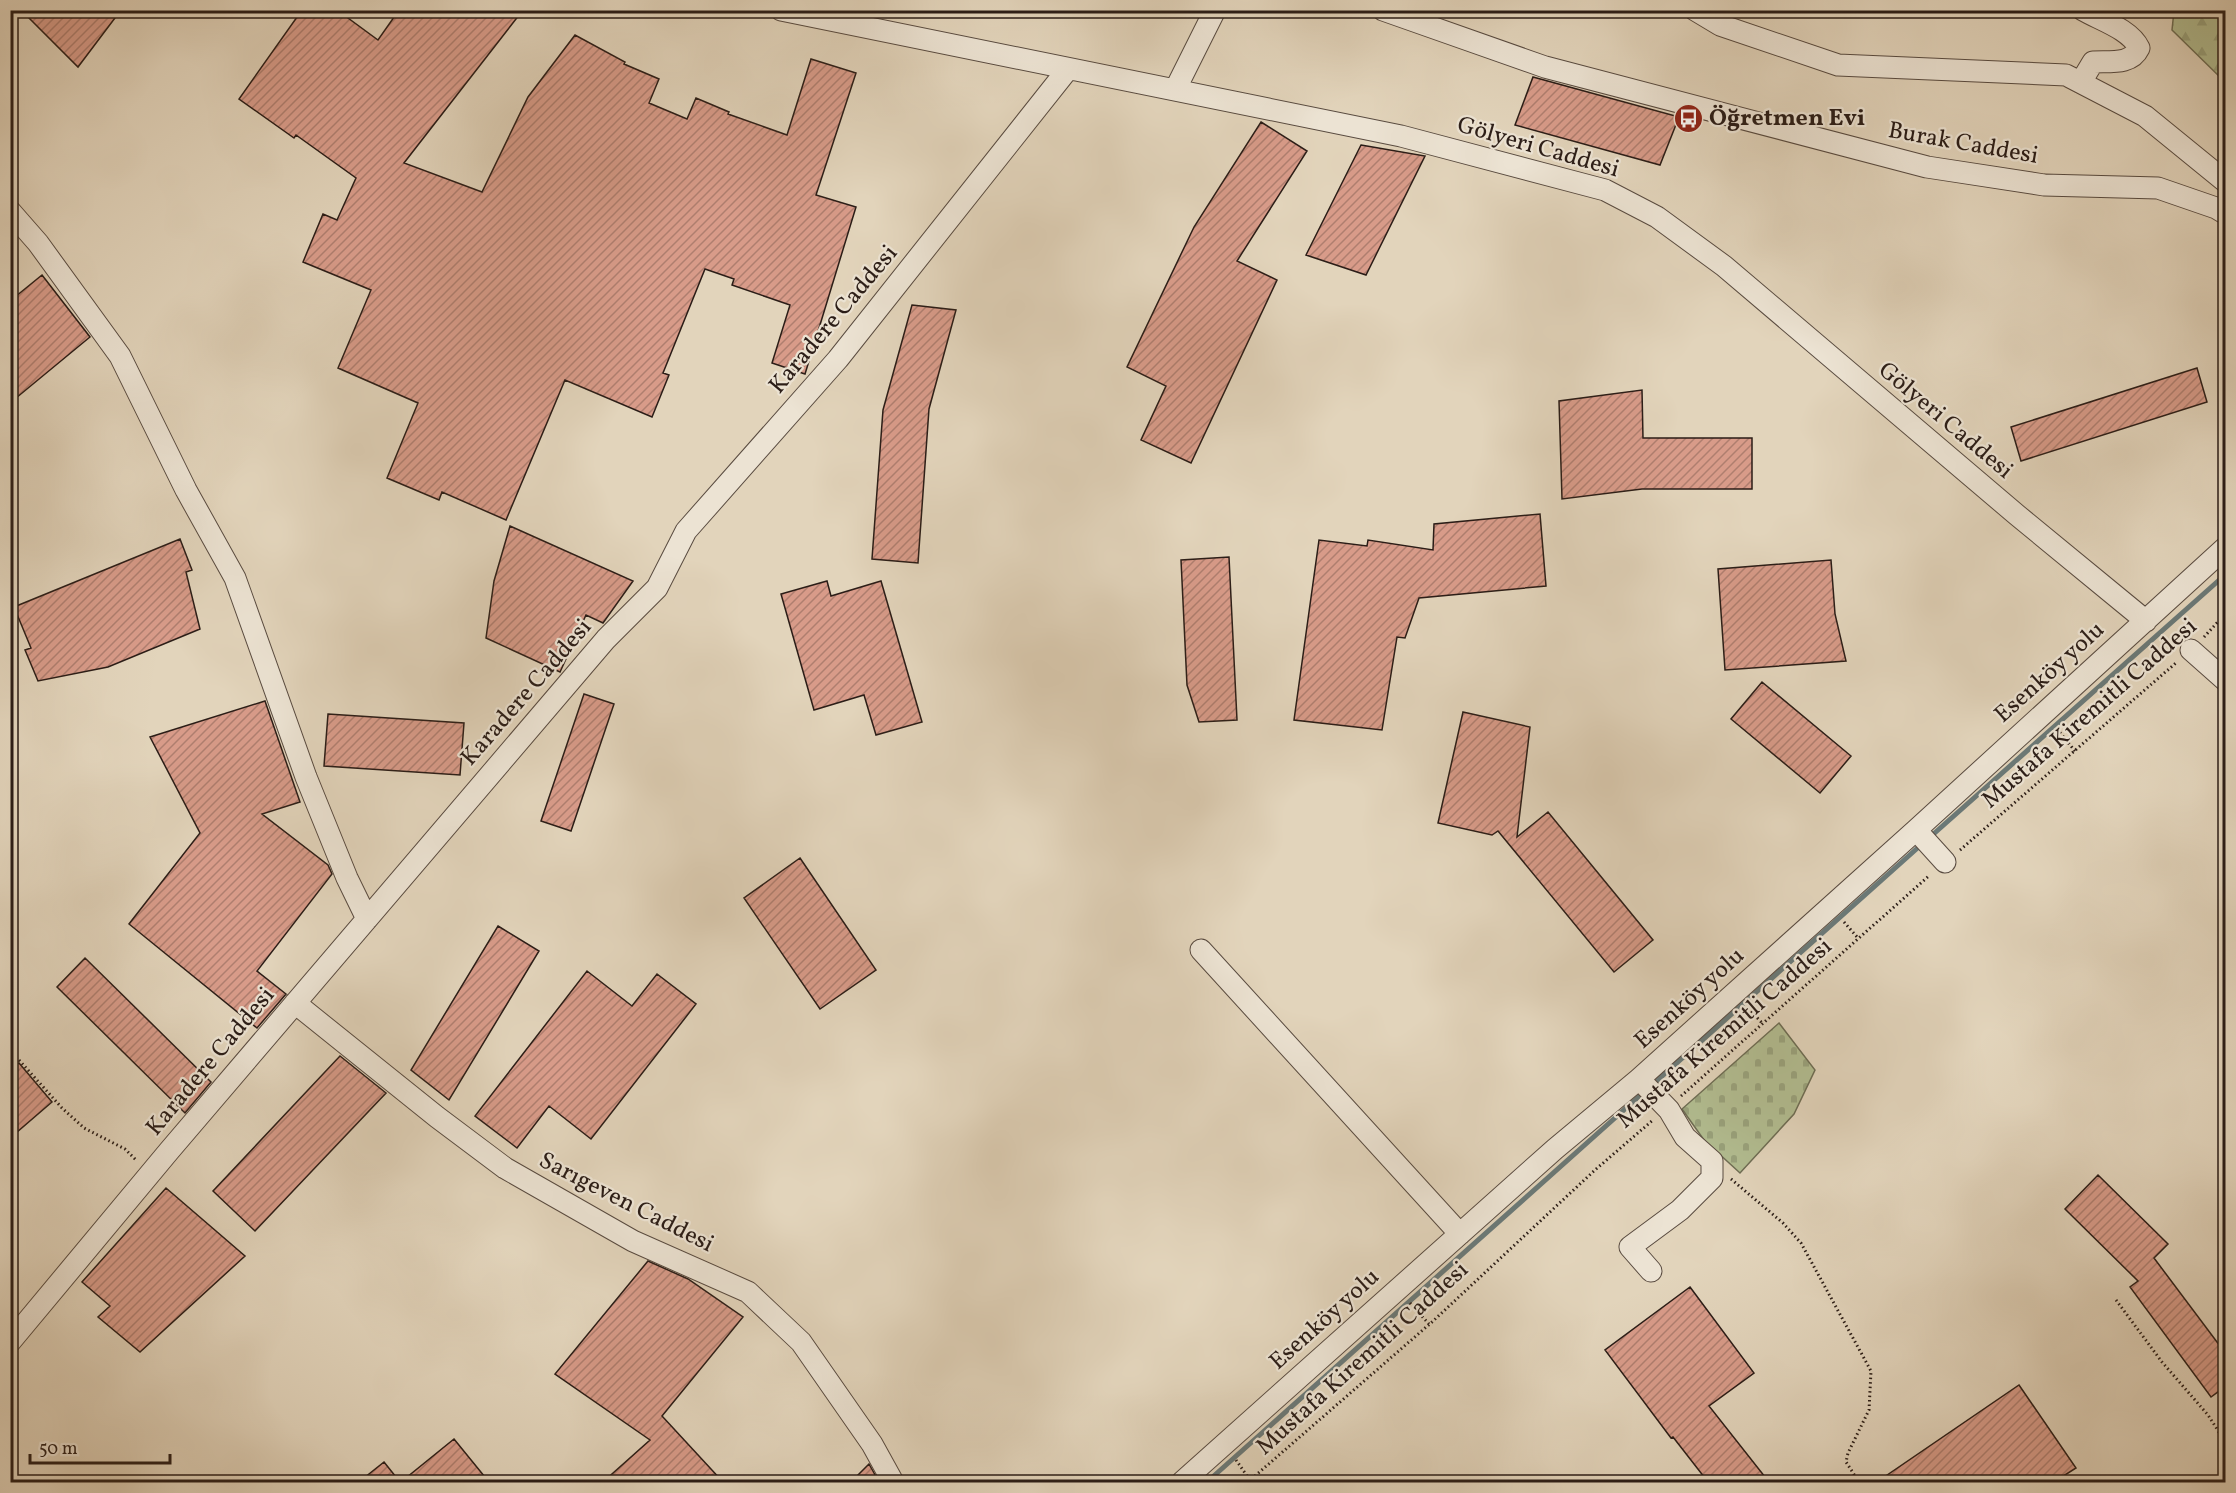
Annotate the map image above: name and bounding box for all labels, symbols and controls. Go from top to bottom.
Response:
place label: Öğretmen Evi [1709,102,1865,136]
bus stop icon: Öğretmen Evi [1672,103,1704,135]
street label: Gölyeri Caddesi [1453,109,1623,187]
street label: Burak Caddesi [1885,114,2041,174]
street label: Karadere Caddesi [762,238,906,402]
street label: Gölyeri Caddesi [1870,354,2020,488]
street label: Mustafa Kiremitli Caddesi [1975,611,2205,817]
street label: Karadere Caddesi [453,612,601,774]
street label: Esenköy yolu [1987,614,2113,732]
street label: Mustafa Kiremitli Caddesi [1610,931,1840,1137]
street label: Esenköy yolu [1627,940,1753,1058]
street label: Karadere Caddesi [139,980,283,1144]
street label: Sarıgeven Caddesi [533,1144,719,1262]
street label: Mustafa Kiremitli Caddesi [1249,1254,1477,1464]
street label: Esenköy yolu [1262,1261,1388,1379]
scale bar [30,1427,170,1465]
text: 50 m [39,1437,78,1462]

